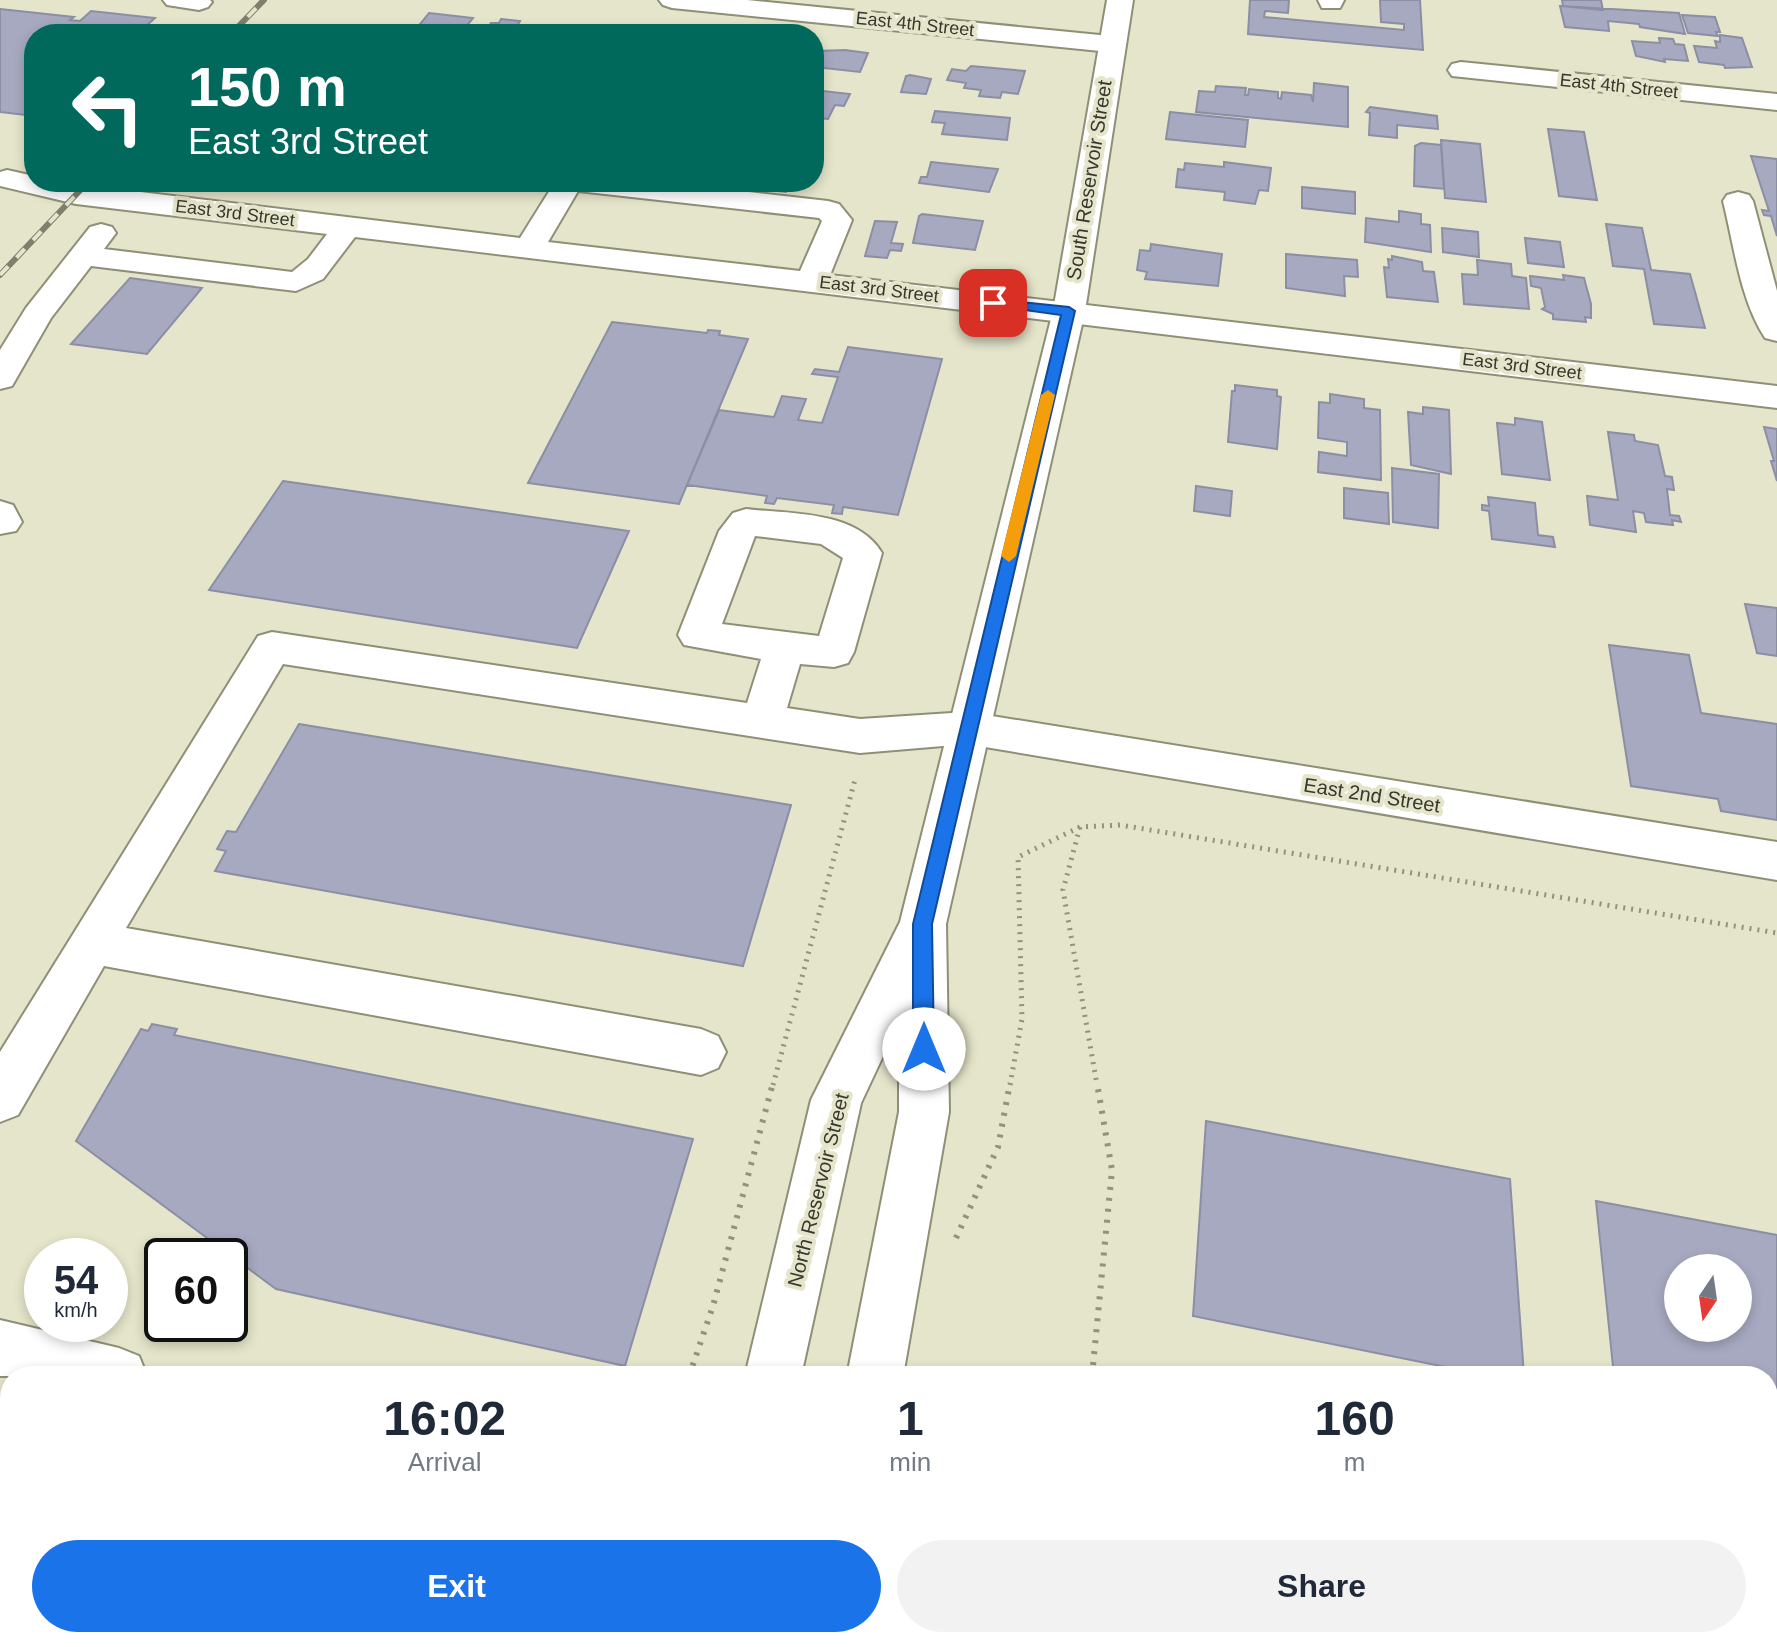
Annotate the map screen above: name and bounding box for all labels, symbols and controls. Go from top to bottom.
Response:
street label: East 4th Street [855,8,975,40]
text: 150 m [188,55,347,118]
icon: left [56,56,160,160]
street label: East 4th Street [1559,70,1679,102]
street label: South Reservoir Street [1062,78,1116,282]
text: East 3rd Street [188,121,428,162]
street label: East 3rd Street [174,196,296,230]
pin [959,269,1027,337]
street label: East 3rd Street [818,272,940,306]
icon: arrive [971,281,1015,325]
street label: East 3rd Street [1461,349,1583,383]
street label: East 2nd Street [1302,773,1442,817]
position arrow [882,1007,966,1091]
street label: North Reservoir Street [783,1090,853,1289]
speed limit sign: 60 [144,1238,248,1342]
north arrow [1664,1254,1752,1342]
map controls [1664,1254,1752,1342]
text: 54 [54,1258,98,1302]
text: km/h [54,1299,98,1321]
text: 16:02 [383,1392,506,1445]
text: 1 [897,1392,924,1445]
text: 160 [1315,1392,1395,1445]
text: Arrival [408,1447,482,1477]
text: min [889,1447,931,1477]
text: m [1344,1447,1365,1477]
button: Exit [32,1540,881,1632]
button: Share [897,1540,1746,1632]

